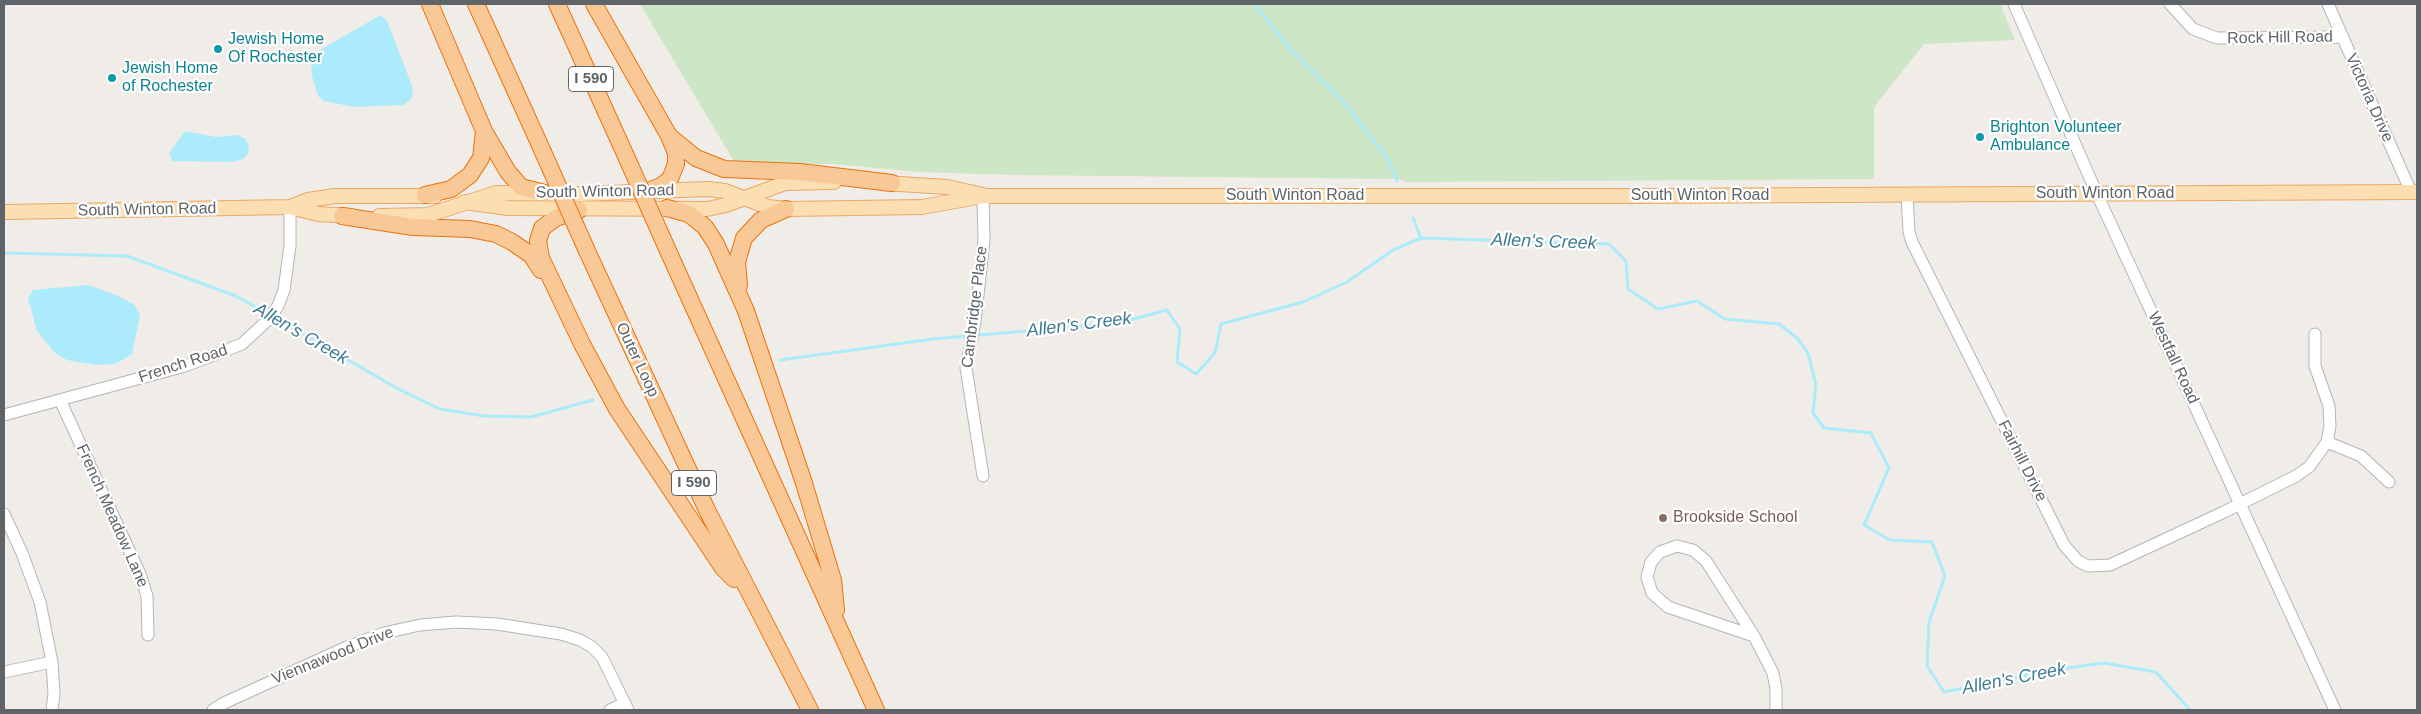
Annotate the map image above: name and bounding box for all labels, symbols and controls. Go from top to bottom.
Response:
street label: Rock Hill Road [2227,27,2333,49]
place label: Jewish Home Of Rochester [228,30,324,68]
marker: Jewish Home Of Rochester [212,43,224,55]
street label: Victoria Drive [2341,51,2397,145]
place label: Jewish Home of Rochester [122,59,218,97]
road number: I 590 [568,66,614,92]
marker: Jewish Home of Rochester [106,72,118,84]
place label: Brighton Volunteer Ambulance [1990,118,2122,156]
marker: Brighton Volunteer Ambulance [1974,131,1986,143]
street label: South Winton Road [535,181,675,203]
street label: South Winton Road [2036,184,2174,204]
street label: South Winton Road [1226,186,1364,206]
street label: South Winton Road [1631,186,1769,206]
street label: South Winton Road [77,199,217,221]
water label: Allen's Creek [1491,229,1597,255]
street label: Cambridge Place [958,245,992,369]
water label: Allen's Creek [250,298,352,370]
water label: Allen's Creek [1025,308,1133,342]
street label: Westfall Road [2143,309,2203,407]
street label: Outer Loop [611,320,663,400]
street label: French Road [136,341,230,387]
street label: Fairhill Drive [1993,417,2051,505]
street label: French Meadow Lane [72,441,152,591]
road number: I 590 [672,470,716,496]
place label: Brookside School [1673,508,1798,528]
marker: Brookside School [1657,512,1669,524]
street label: Viennawood Drive [269,623,397,689]
water label: Allen's Creek [1960,658,2068,700]

